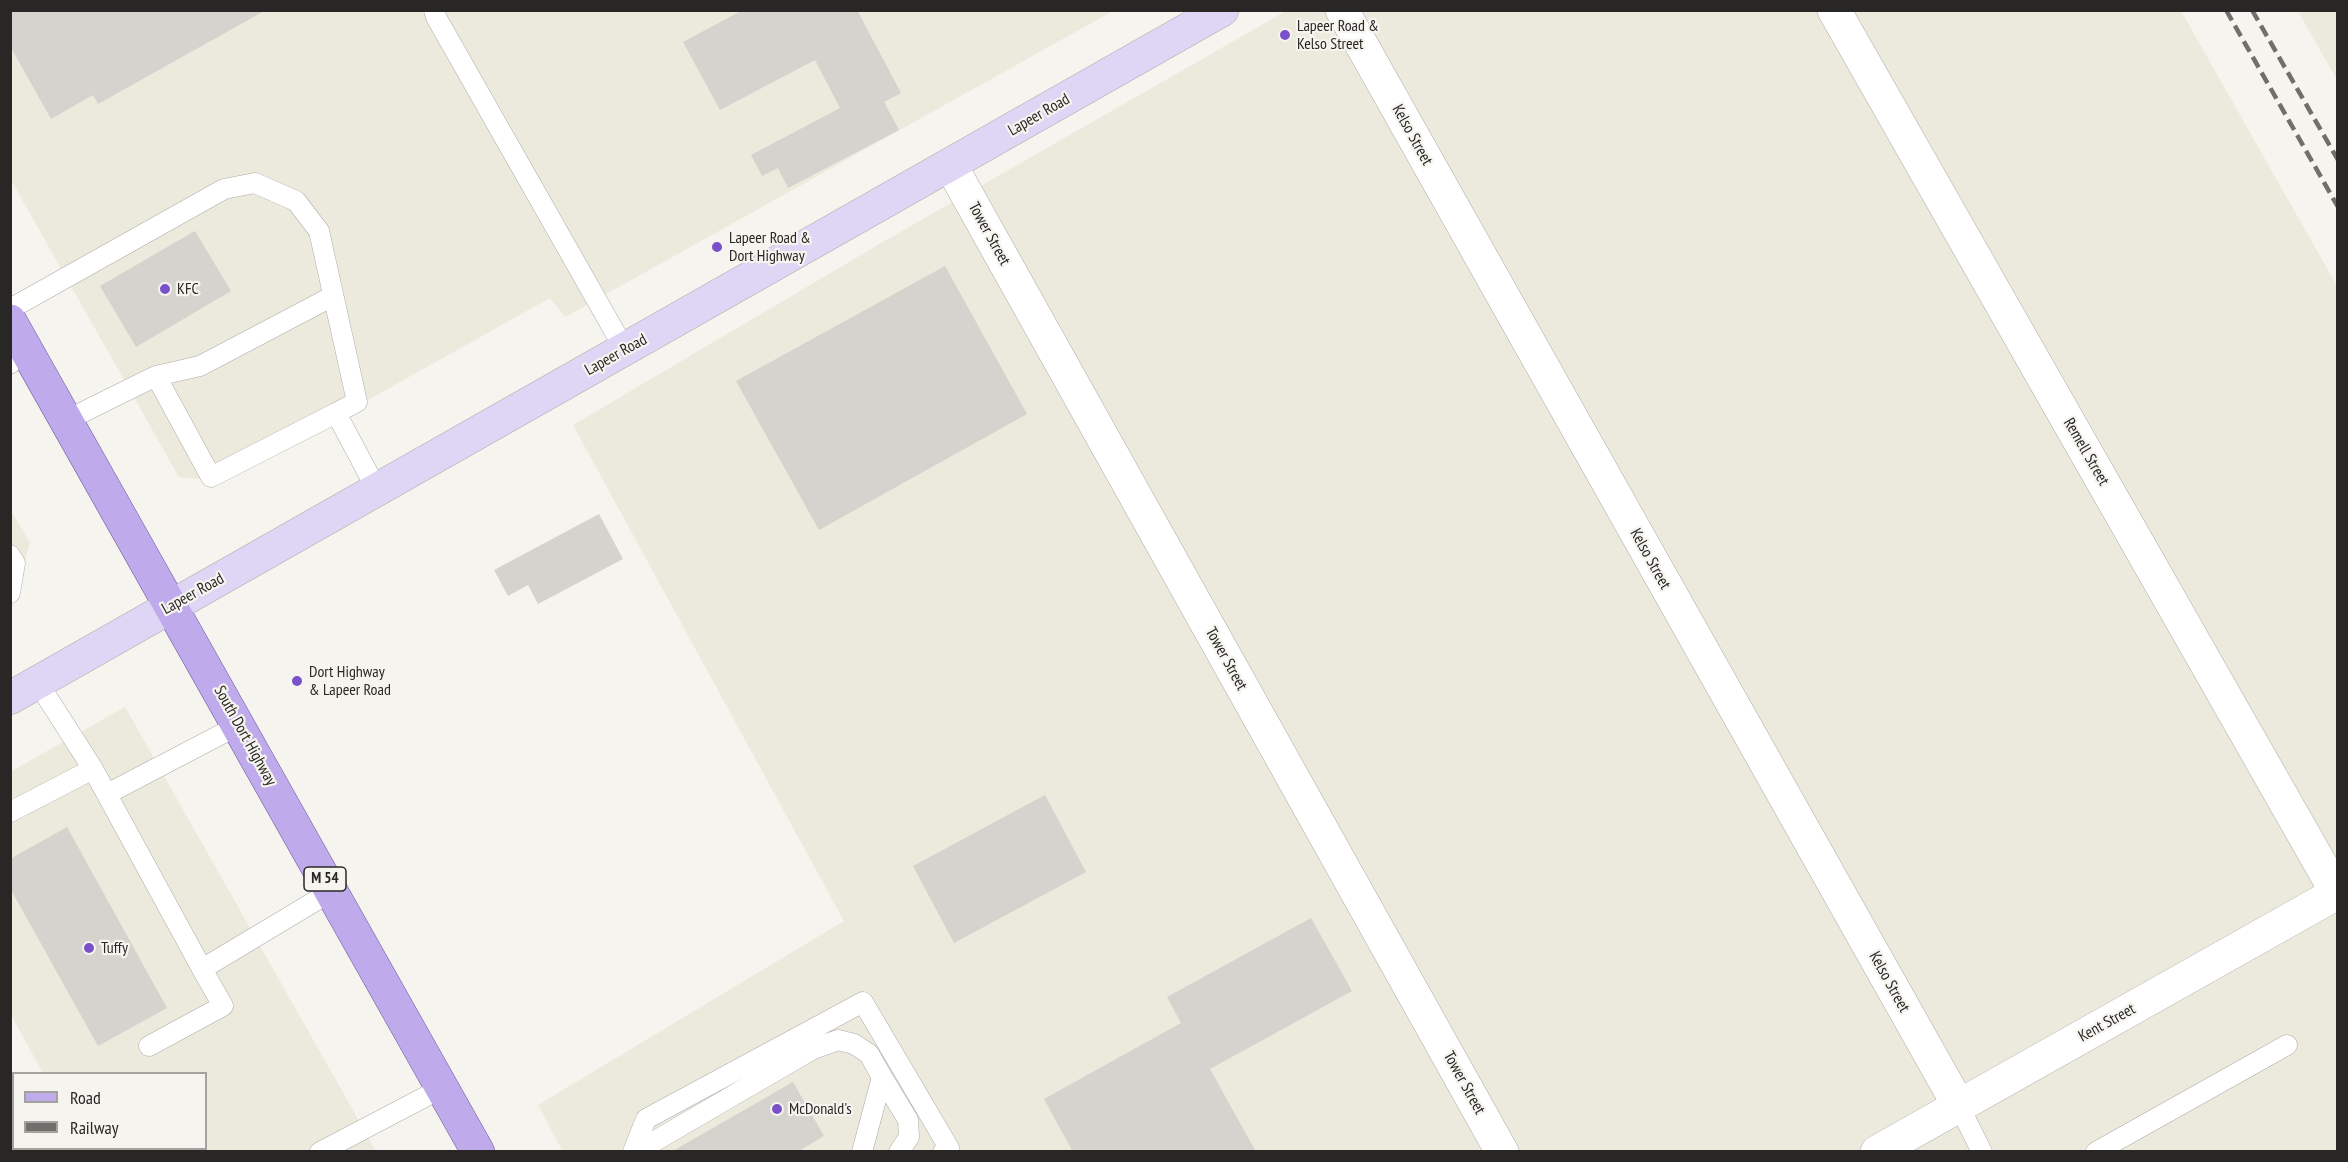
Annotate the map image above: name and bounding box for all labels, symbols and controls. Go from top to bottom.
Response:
place label: Lapeer Road & Kelso Street [1297,16,1379,54]
marker: Lapeer Road & Kelso Street [1278,28,1292,42]
street label: Lapeer Road [1005,90,1073,140]
street label: Kelso Street [1388,101,1436,169]
street label: Tower Street [964,199,1014,269]
place label: Lapeer Road & Dort Highway [729,228,811,266]
marker: Lapeer Road & Dort Highway [710,240,724,254]
place label: KFC [177,279,199,299]
marker: KFC [158,282,172,296]
street label: Lapeer Road [582,330,650,380]
street label: Remell Street [2059,415,2113,489]
street label: Kelso Street [1626,525,1674,593]
street label: Lapeer Road [159,569,227,619]
street label: Tower Street [1201,624,1251,694]
place label: Dort Highway & Lapeer Road [309,662,391,700]
marker: Dort Highway & Lapeer Road [290,674,304,688]
street label: South Dort Highway [210,683,280,789]
road number: M 54 [304,867,346,891]
place label: Tuffy [101,938,128,958]
marker: Tuffy [82,941,96,955]
street label: Kelso Street [1865,948,1913,1016]
street label: Kent Street [2075,1000,2139,1046]
street label: Tower Street [1439,1048,1489,1118]
legend [12,1072,207,1150]
text: Road [70,1086,101,1109]
place label: McDonald's [789,1099,852,1119]
marker: McDonald's [770,1102,784,1116]
text: Railway [70,1116,119,1139]

